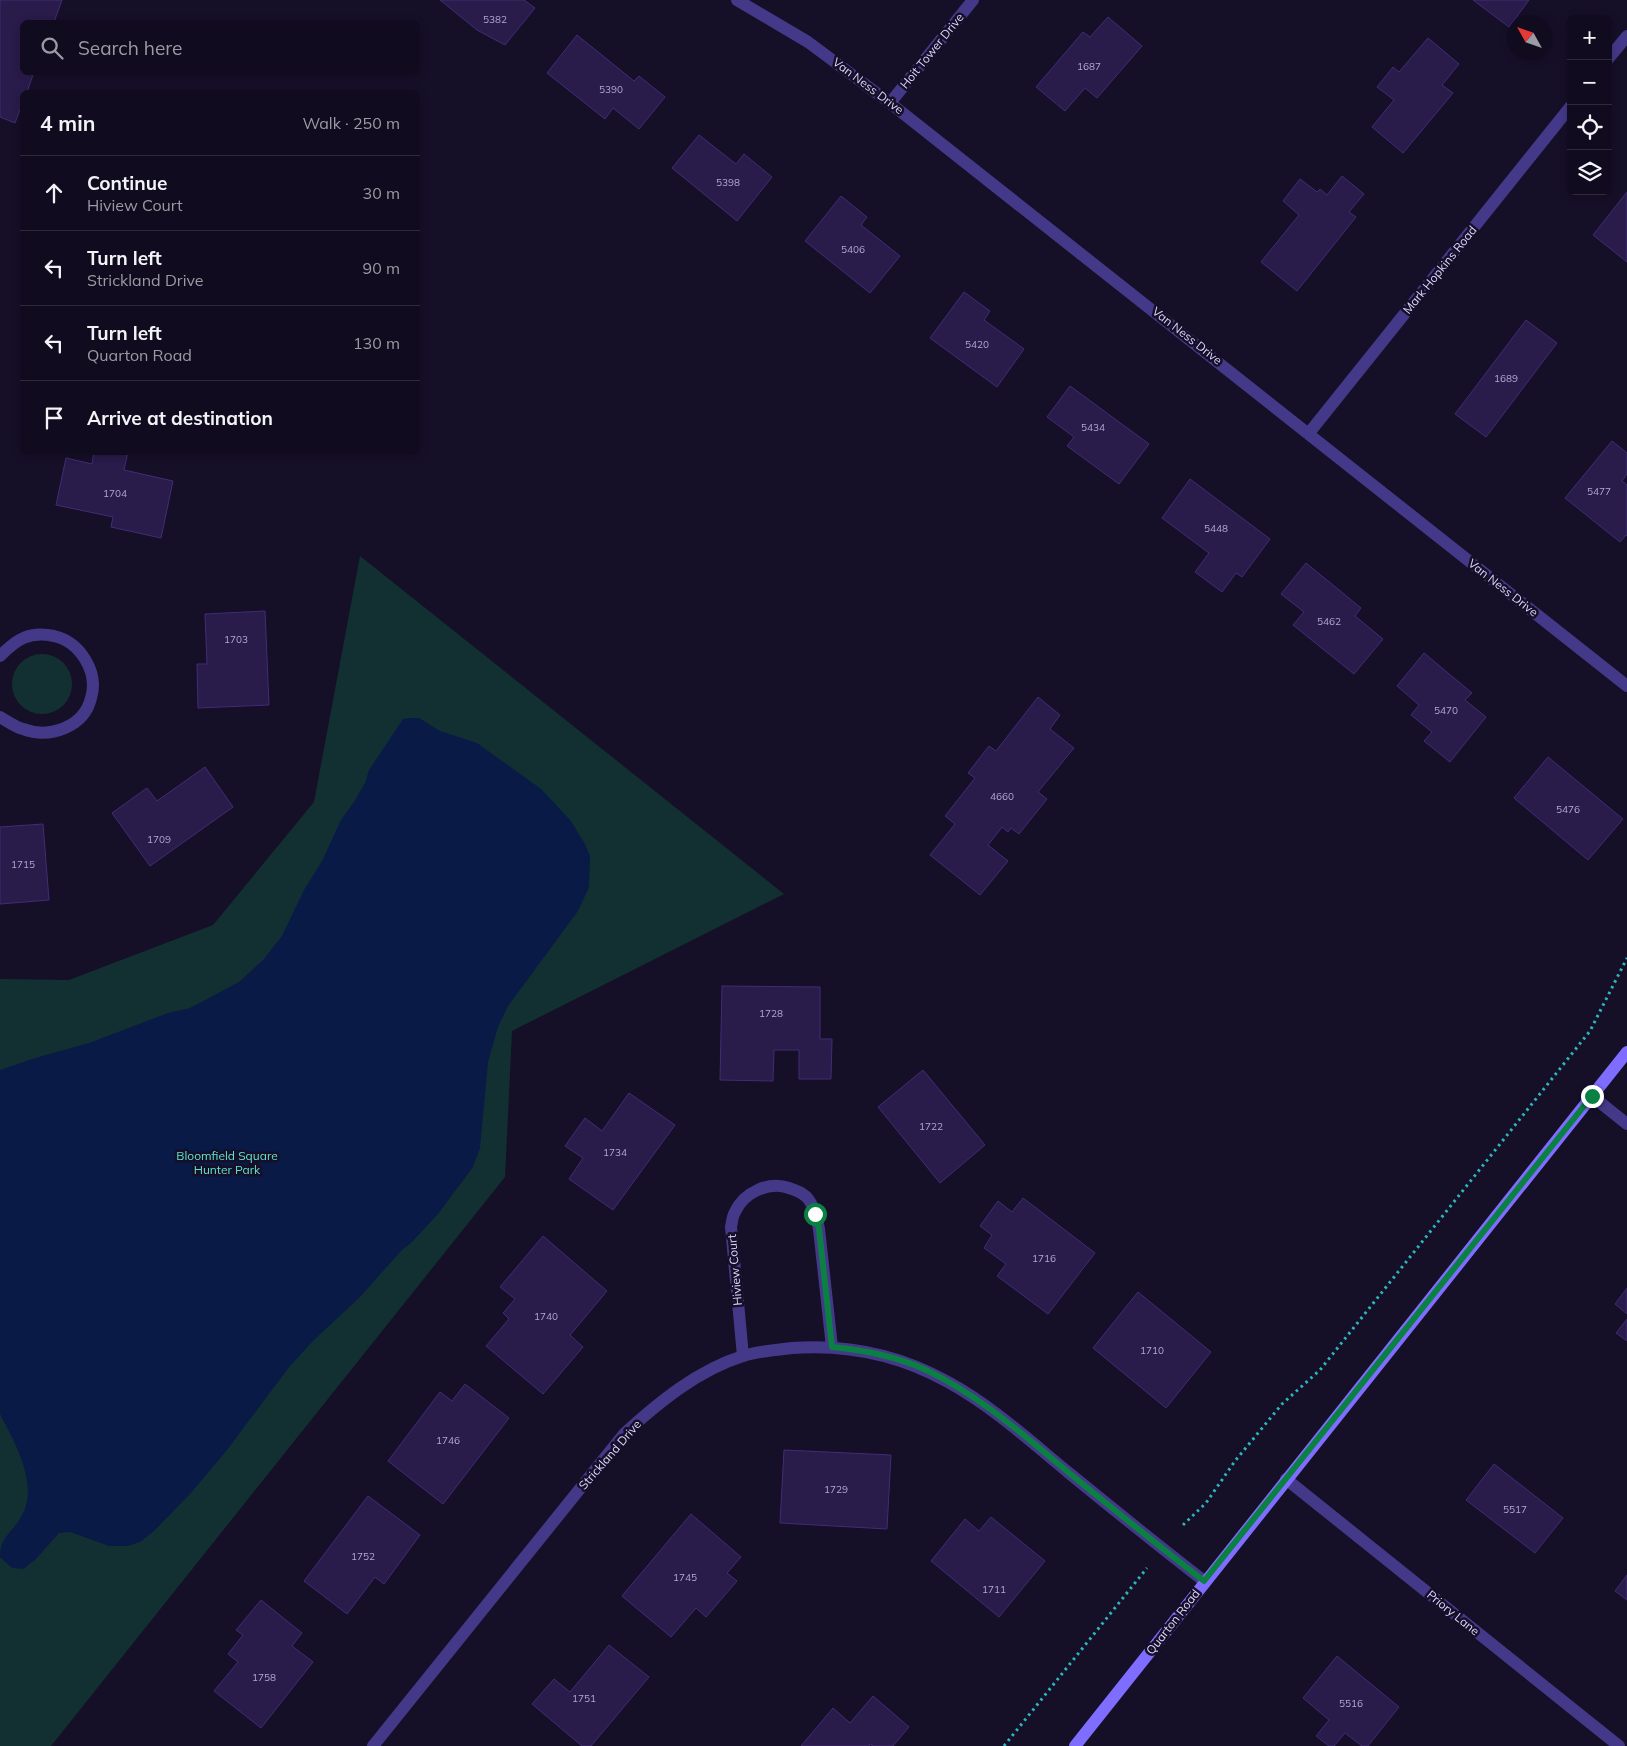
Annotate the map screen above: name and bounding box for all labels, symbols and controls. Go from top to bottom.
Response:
street label: Hoit Tower Drive [897,10,967,91]
house number: 5382 [483,13,507,26]
north arrow [1507,15,1552,60]
map controls [1567,15,1612,195]
button: + [1567,15,1612,60]
search box [20,20,420,75]
icon: search [38,34,66,62]
text: Search here [78,36,182,60]
street label: Van Ness Drive [830,54,907,117]
house number: 1687 [1077,60,1101,73]
button: − [1567,60,1612,105]
house number: 5390 [599,83,623,96]
button: locate [1567,105,1612,150]
text: 4 min [40,110,95,136]
text: Walk · 250 m [302,113,400,133]
button: layers [1567,150,1612,195]
text: Continue [87,171,167,195]
house number: 5398 [716,176,740,189]
icon: ahead [40,179,68,207]
text: 30 m [363,183,400,203]
text: Hiview Court [87,195,183,215]
street label: Mark Hopkins Road [1399,223,1480,317]
house number: 5406 [841,243,865,256]
text: Turn left [87,246,162,270]
icon: left [40,254,68,282]
text: 90 m [363,258,400,278]
text: Strickland Drive [87,270,204,290]
street label: Van Ness Drive [1149,304,1225,368]
text: Turn left [87,321,162,345]
icon: left [40,329,68,357]
text: 130 m [353,333,400,353]
house number: 5420 [965,338,989,351]
text: Quarton Road [87,345,192,365]
house number: 1689 [1494,372,1518,385]
icon: arrive [40,404,68,432]
text: Arrive at destination [87,406,273,430]
house number: 5434 [1081,421,1105,434]
house number: 5477 [1587,485,1611,498]
house number: 1704 [103,487,127,500]
house number: 5448 [1204,522,1228,535]
street label: Van Ness Drive [1465,556,1541,620]
house number: 5462 [1317,615,1341,628]
house number: 1703 [224,633,248,646]
house number: 5470 [1434,704,1458,717]
house number: 4660 [990,790,1014,803]
house number: 5476 [1556,803,1580,816]
house number: 1709 [147,833,171,846]
house number: 1715 [11,858,35,871]
house number: 1728 [759,1007,783,1020]
route end [1581,1085,1604,1108]
house number: 1722 [919,1120,943,1133]
house number: 1734 [603,1146,627,1159]
park label: Bloomfield Square Hunter Park [176,1148,278,1177]
route start [804,1203,827,1226]
street label: Hiview Court [724,1234,745,1306]
house number: 1716 [1032,1252,1056,1265]
house number: 1740 [534,1310,558,1323]
house number: 1710 [1140,1344,1164,1357]
street label: Strickland Drive [575,1417,644,1493]
house number: 1746 [436,1434,460,1447]
house number: 1729 [824,1483,848,1496]
house number: 5517 [1503,1503,1527,1516]
house number: 1752 [351,1550,375,1563]
house number: 1745 [673,1571,697,1584]
house number: 1711 [982,1583,1006,1596]
street label: Quarton Road [1142,1586,1203,1657]
street label: Priory Lane [1424,1587,1483,1638]
house number: 1758 [252,1671,276,1684]
house number: 1751 [572,1692,596,1705]
house number: 5516 [1339,1697,1363,1710]

